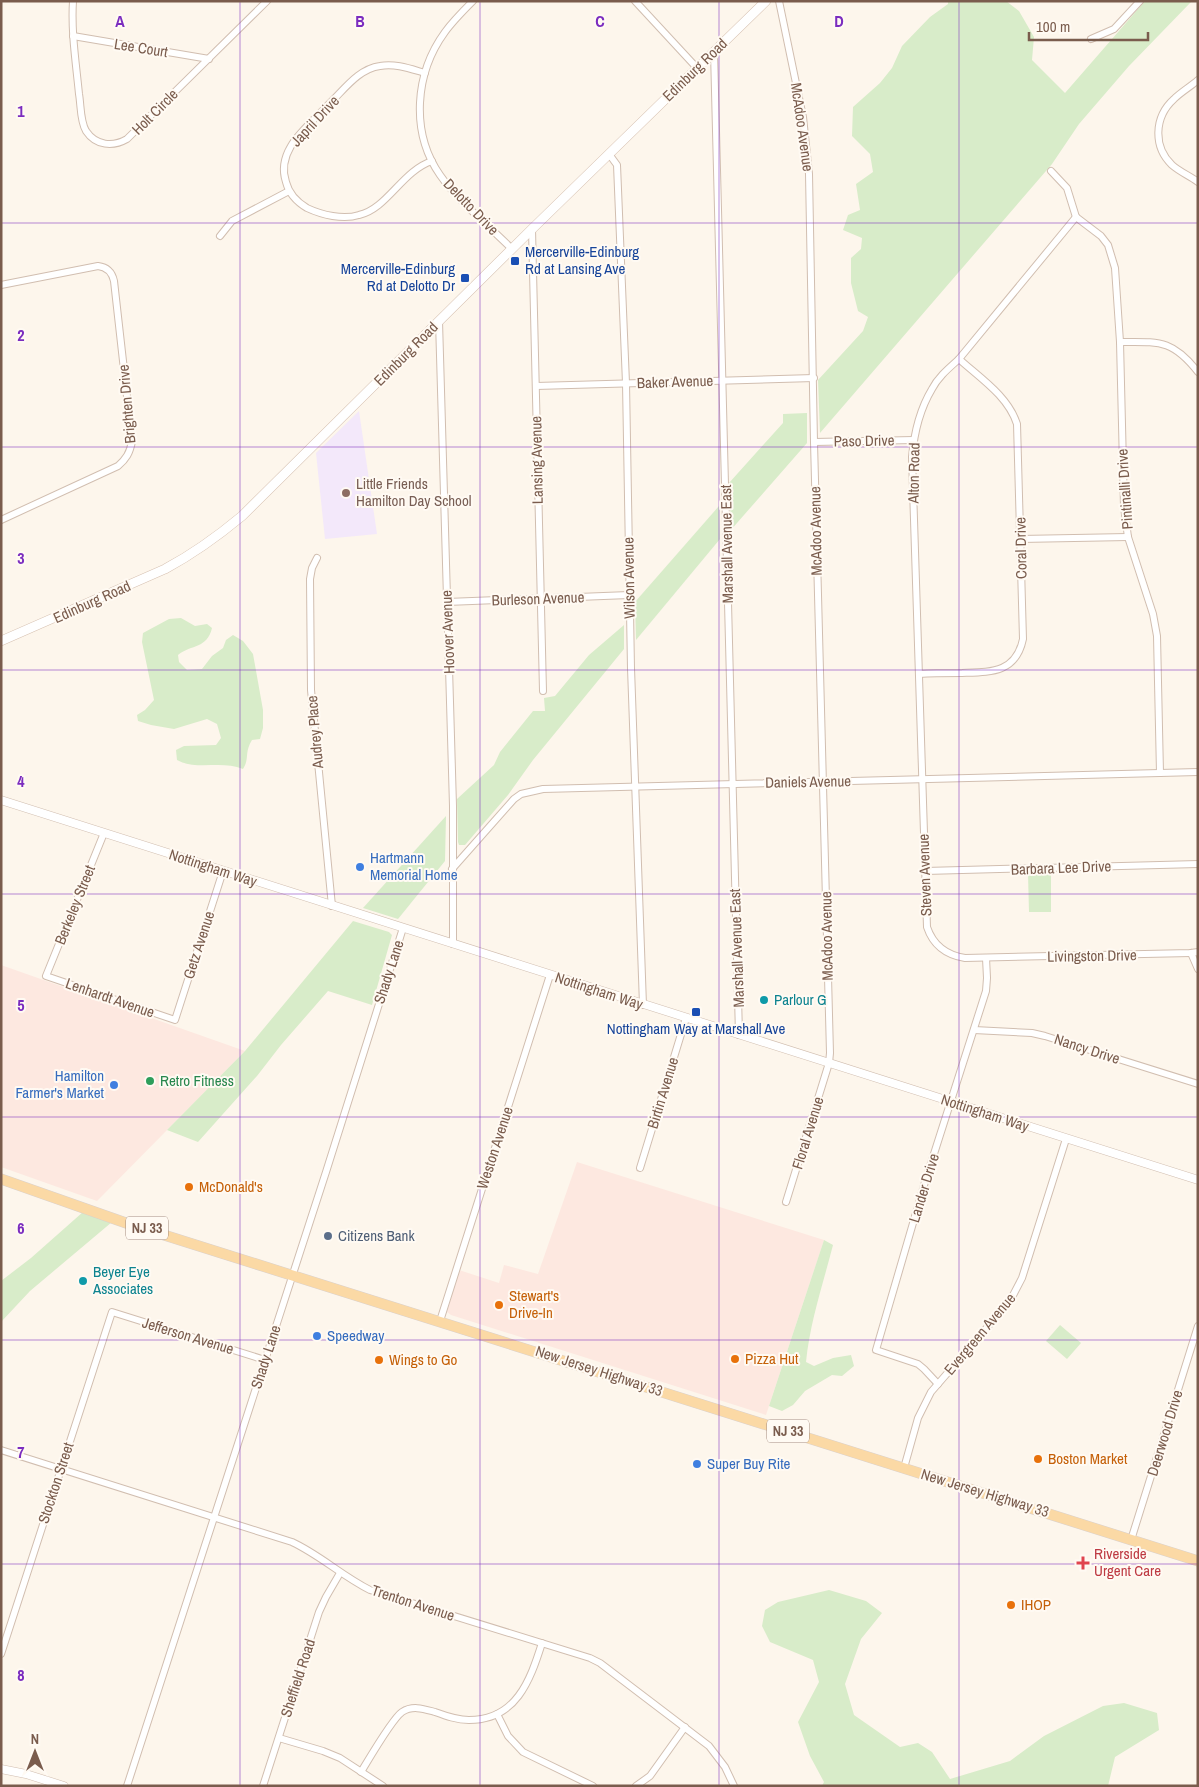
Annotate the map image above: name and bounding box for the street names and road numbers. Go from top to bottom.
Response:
street label: Lee Court [113,33,170,62]
street label: Edinburg Road [658,33,732,106]
street label: McAdoo Avenue [786,81,819,173]
street label: Holt Circle [127,84,182,139]
street label: Japril Drive [286,90,344,151]
street label: Delotto Drive [439,174,504,240]
street label: Edinburg Road [369,317,442,390]
street label: Brighten Drive [113,363,140,444]
street label: Baker Avenue [636,370,714,393]
street label: Lansing Avenue [525,416,548,504]
street label: Paso Drive [833,429,895,452]
street label: Alton Road [902,442,925,505]
street label: Pintinalli Drive [1111,448,1138,530]
street label: Marshall Avenue East [715,484,738,604]
street label: McAdoo Avenue [804,486,827,576]
street label: Coral Drive [1009,517,1032,579]
street label: Wilson Avenue [617,537,640,619]
street label: Edinburg Road [50,575,134,628]
street label: Burleson Avenue [491,586,585,611]
street label: Hoover Avenue [436,590,459,674]
street label: Audrey Place [301,695,328,770]
street label: Daniels Avenue [765,770,851,793]
street label: Steven Avenue [913,833,936,917]
street label: Nottingham Way [167,843,261,892]
street label: Barbara Lee Drive [1010,855,1112,880]
street label: Berkeley Street [49,861,100,948]
street label: Marshall Avenue East [724,888,749,1008]
street label: McAdoo Avenue [815,891,838,981]
street label: Getz Avenue [178,908,219,981]
street label: Shady Lane [368,937,409,1006]
street label: Livingston Drive [1047,944,1137,967]
street label: Nottingham Way [553,966,647,1015]
street label: Lenhardt Avenue [63,972,158,1023]
street label: Nancy Drive [1052,1028,1123,1069]
street label: Birtin Avenue [642,1054,683,1131]
street label: Nottingham Way [939,1088,1033,1137]
street label: Floral Avenue [787,1094,829,1172]
street label: Weston Avenue [471,1104,518,1192]
street label: Lander Drive [903,1151,944,1225]
road number: NJ 33 [126,1216,168,1240]
street label: Evergreen Avenue [939,1288,1020,1379]
street label: Jefferson Avenue [140,1312,237,1359]
street label: Shady Lane [245,1322,286,1391]
street label: New Jersey Highway 33 [533,1340,666,1401]
street label: Deerwood Drive [1141,1387,1188,1478]
road number: NJ 33 [767,1420,809,1442]
street label: Stockton Street [33,1439,79,1526]
street label: New Jersey Highway 33 [919,1463,1052,1522]
street label: Trenton Avenue [369,1579,458,1626]
street label: Sheffield Road [275,1636,320,1720]

